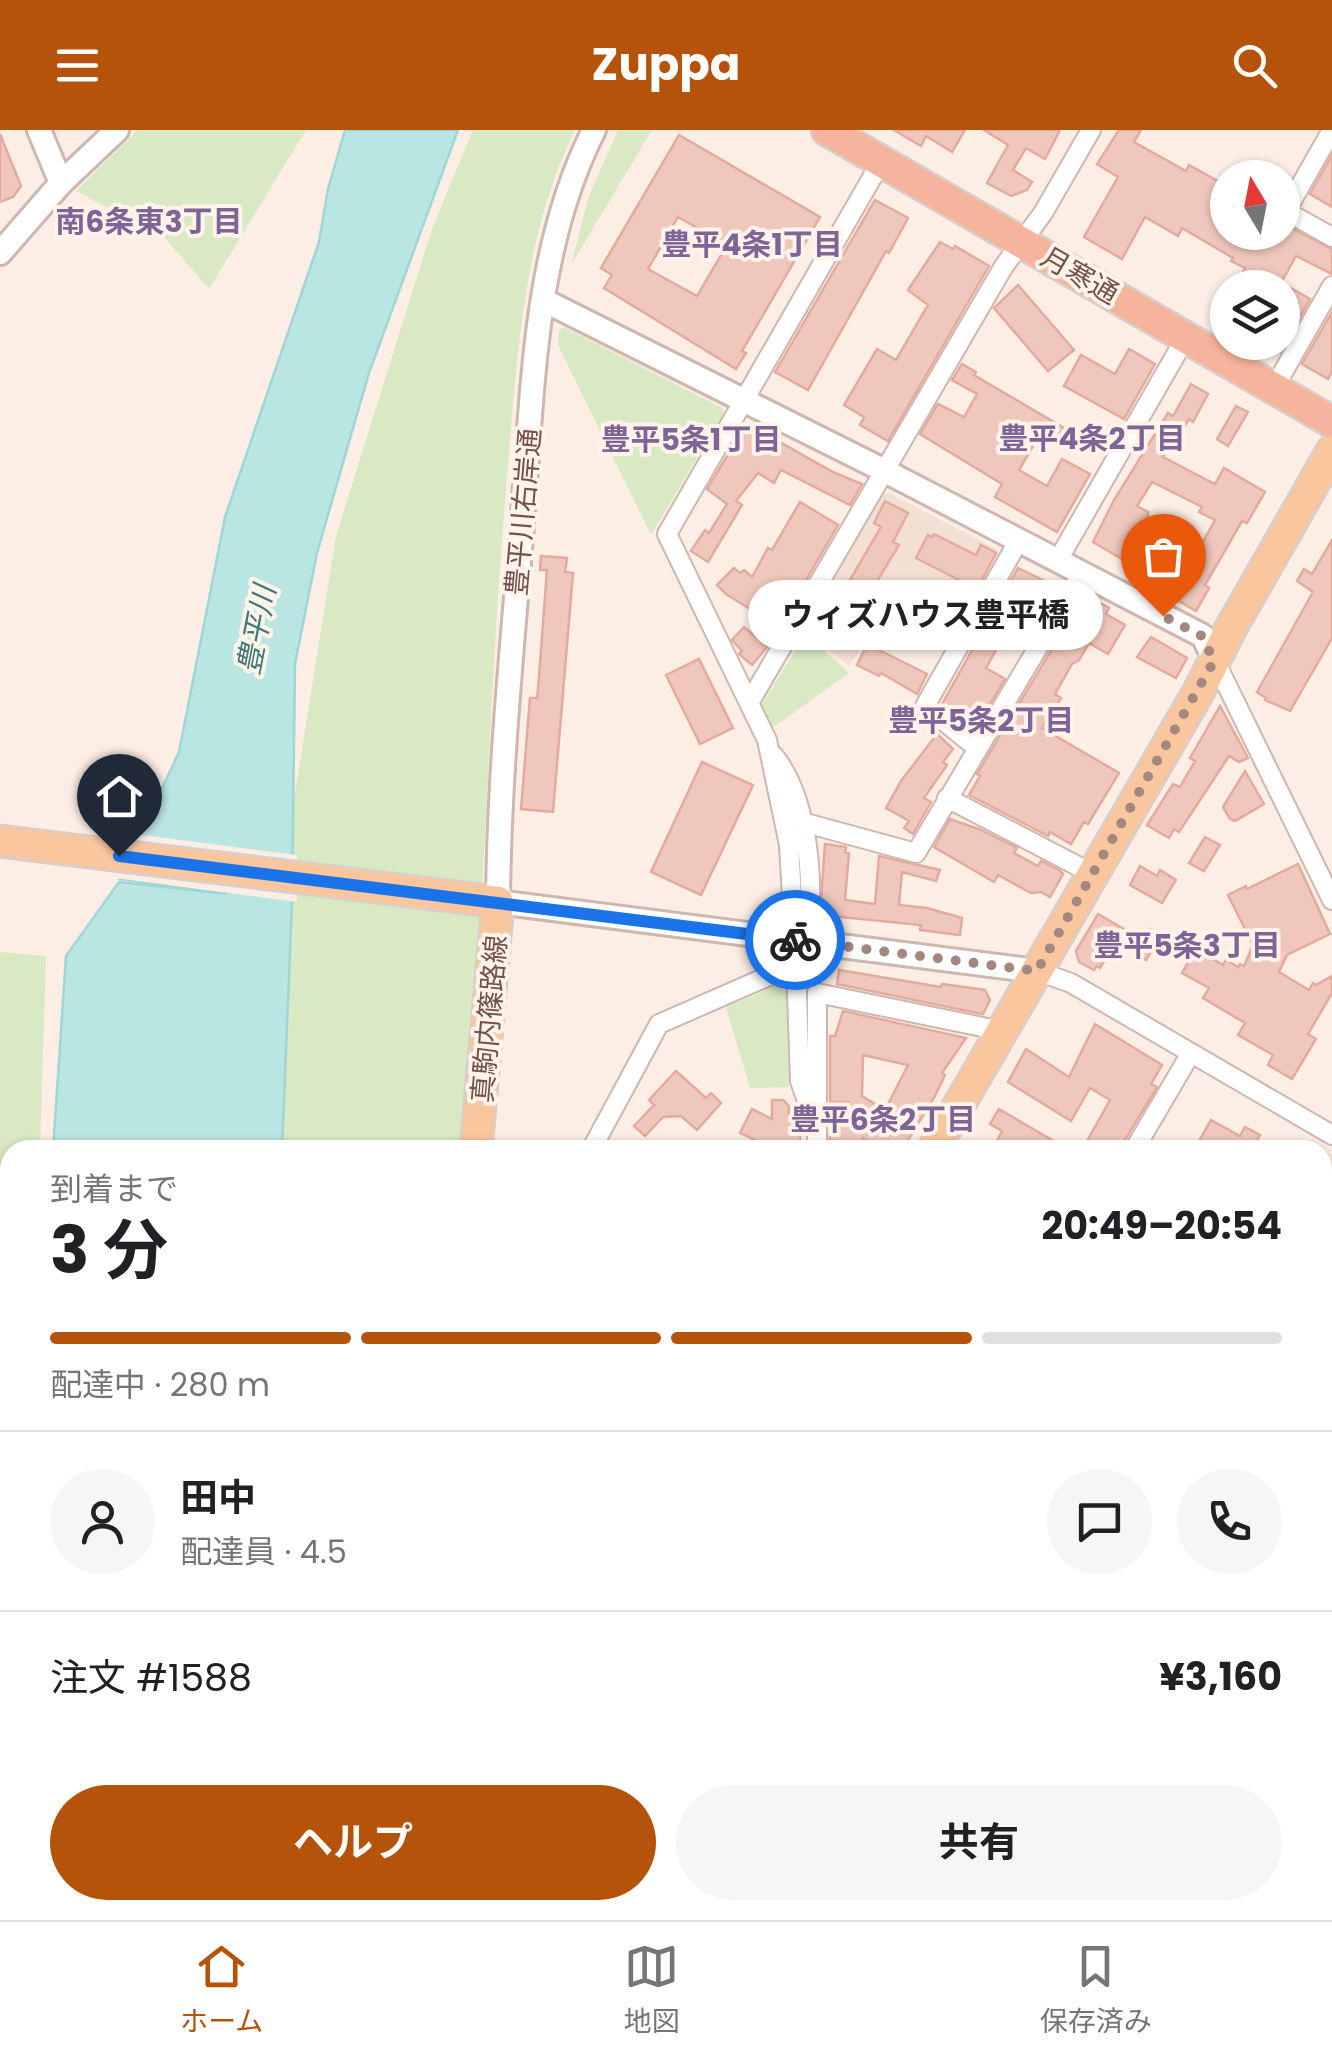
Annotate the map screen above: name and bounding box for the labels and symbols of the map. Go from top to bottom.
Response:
north arrow [1210,160,1300,250]
district label: 南6条東3丁目 [55,200,243,243]
district label: 豊平4条1丁目 [661,223,843,266]
street label: 月寒通 [1034,238,1126,313]
district label: 豊平4条2丁目 [998,417,1186,460]
district label: 豊平5条1丁目 [601,418,781,461]
street label: 豊平川右岸通 [497,427,550,597]
pin [1121,514,1206,617]
water label: 豊平川 [227,579,287,678]
callout: ウィズハウス豊平橋 [748,581,1103,651]
district label: 豊平5条2丁目 [888,699,1074,742]
pin [77,754,162,857]
courier [745,890,845,990]
district label: 豊平5条3丁目 [1093,924,1281,967]
street label: 真駒内篠路線 [463,934,516,1104]
district label: 豊平6条2丁目 [790,1098,976,1141]

